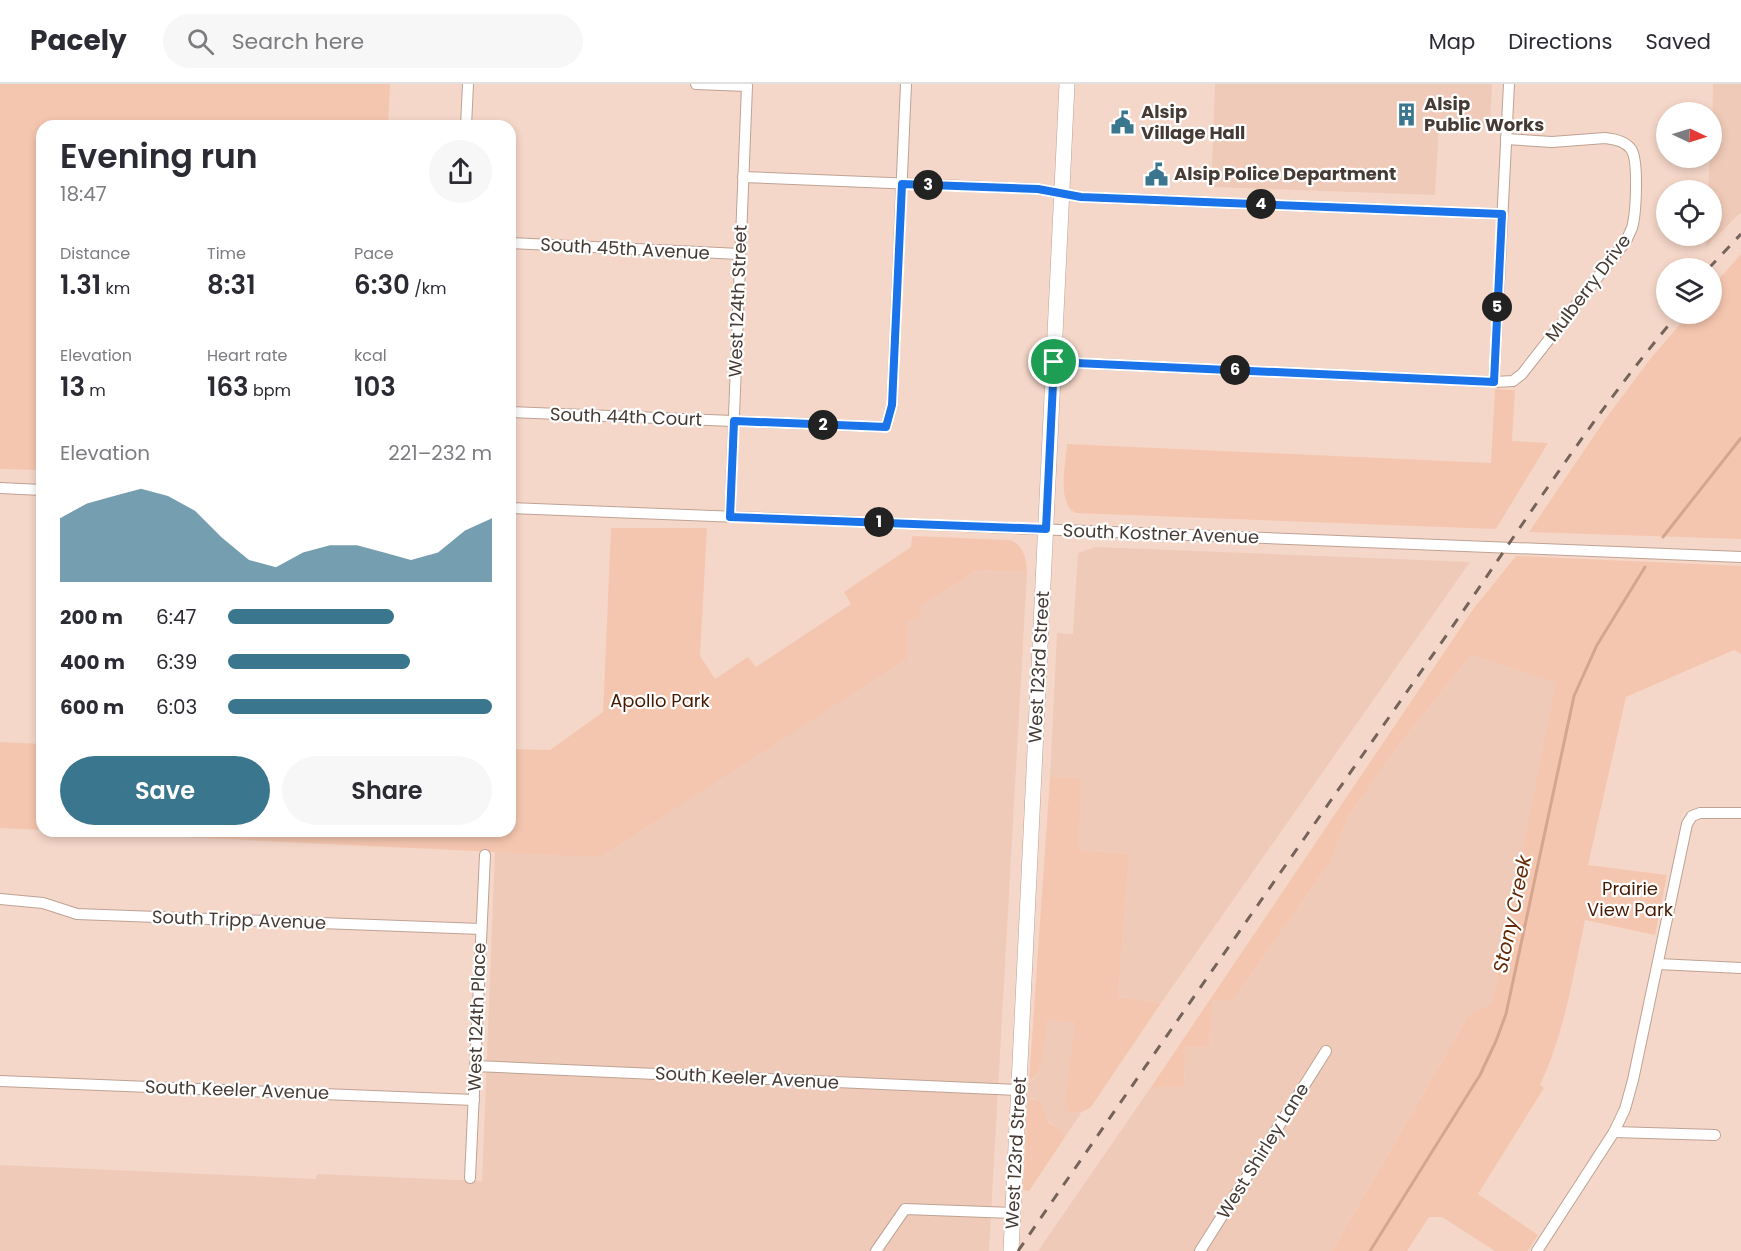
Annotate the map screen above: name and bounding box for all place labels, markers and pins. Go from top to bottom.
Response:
place label: Alsip Public Works [1424,91,1544,137]
place label: Alsip Village Hall [1141,99,1245,145]
building icon: Alsip Public Works [1393,101,1419,127]
public building icon: Alsip Village Hall [1110,109,1136,135]
public building icon: Alsip Police Department [1143,161,1169,187]
place label: Alsip Police Department [1174,161,1396,186]
pin: 3 [913,170,943,200]
pin: 4 [1246,189,1276,219]
pin: 5 [1482,292,1512,322]
pin [1028,336,1079,387]
pin: 6 [1220,355,1250,385]
pin: 2 [808,410,838,440]
pin: 1 [864,507,894,537]

